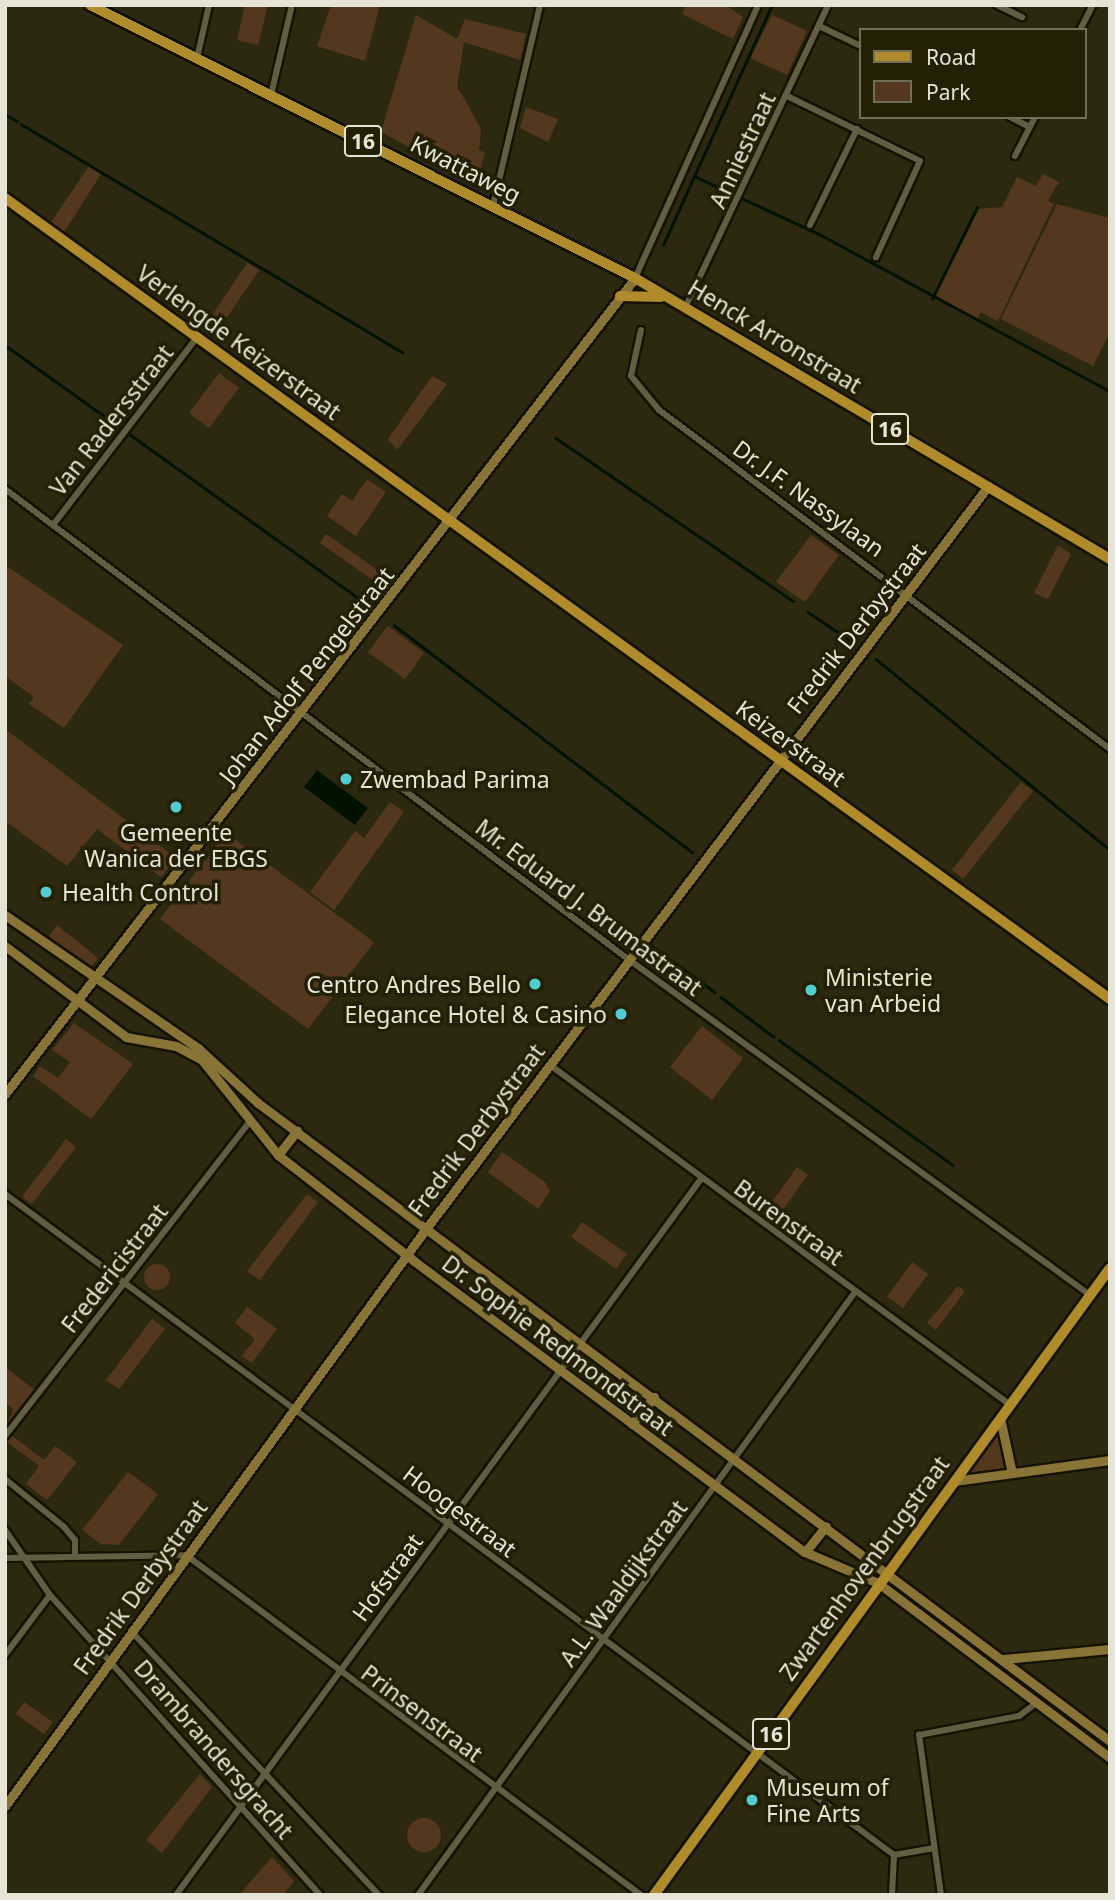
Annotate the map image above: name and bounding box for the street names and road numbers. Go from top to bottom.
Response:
street label: Anniestraat [703,88,781,212]
road number: 16 [344,124,382,158]
street label: Kwattaweg [406,129,526,209]
street label: Verlengde Keizerstraat [132,259,346,425]
street label: Henck Arronstraat [683,273,867,399]
street label: Van Radersstraat [44,339,178,501]
road number: 16 [871,412,909,446]
street label: Dr. J.F. Nassylaan [728,434,890,562]
street label: Fredrik Derbystraat [781,537,931,719]
street label: Johan Adolf Pengelstraat [213,561,399,789]
street label: Keizerstraat [731,694,851,792]
street label: Mr. Eduard J. Brumastraat [470,813,708,1001]
street label: Fredrik Derbystraat [402,1038,550,1222]
street label: Burenstraat [729,1173,849,1271]
street label: Fredericistraat [55,1198,173,1338]
street label: Dr. Sophie Redmondstraat [437,1249,679,1441]
street label: Zwartenhovenbrugstraat [773,1451,955,1685]
street label: Hoogestraat [398,1460,522,1562]
street label: Fredrik Derbystraat [67,1494,213,1680]
street label: A.L. Waaldijkstraat [554,1495,692,1671]
street label: Hofstraat [346,1528,428,1626]
street label: Drambrandersgracht [129,1654,299,1844]
street label: Prinsenstraat [356,1659,488,1767]
road number: 16 [752,1716,790,1752]

